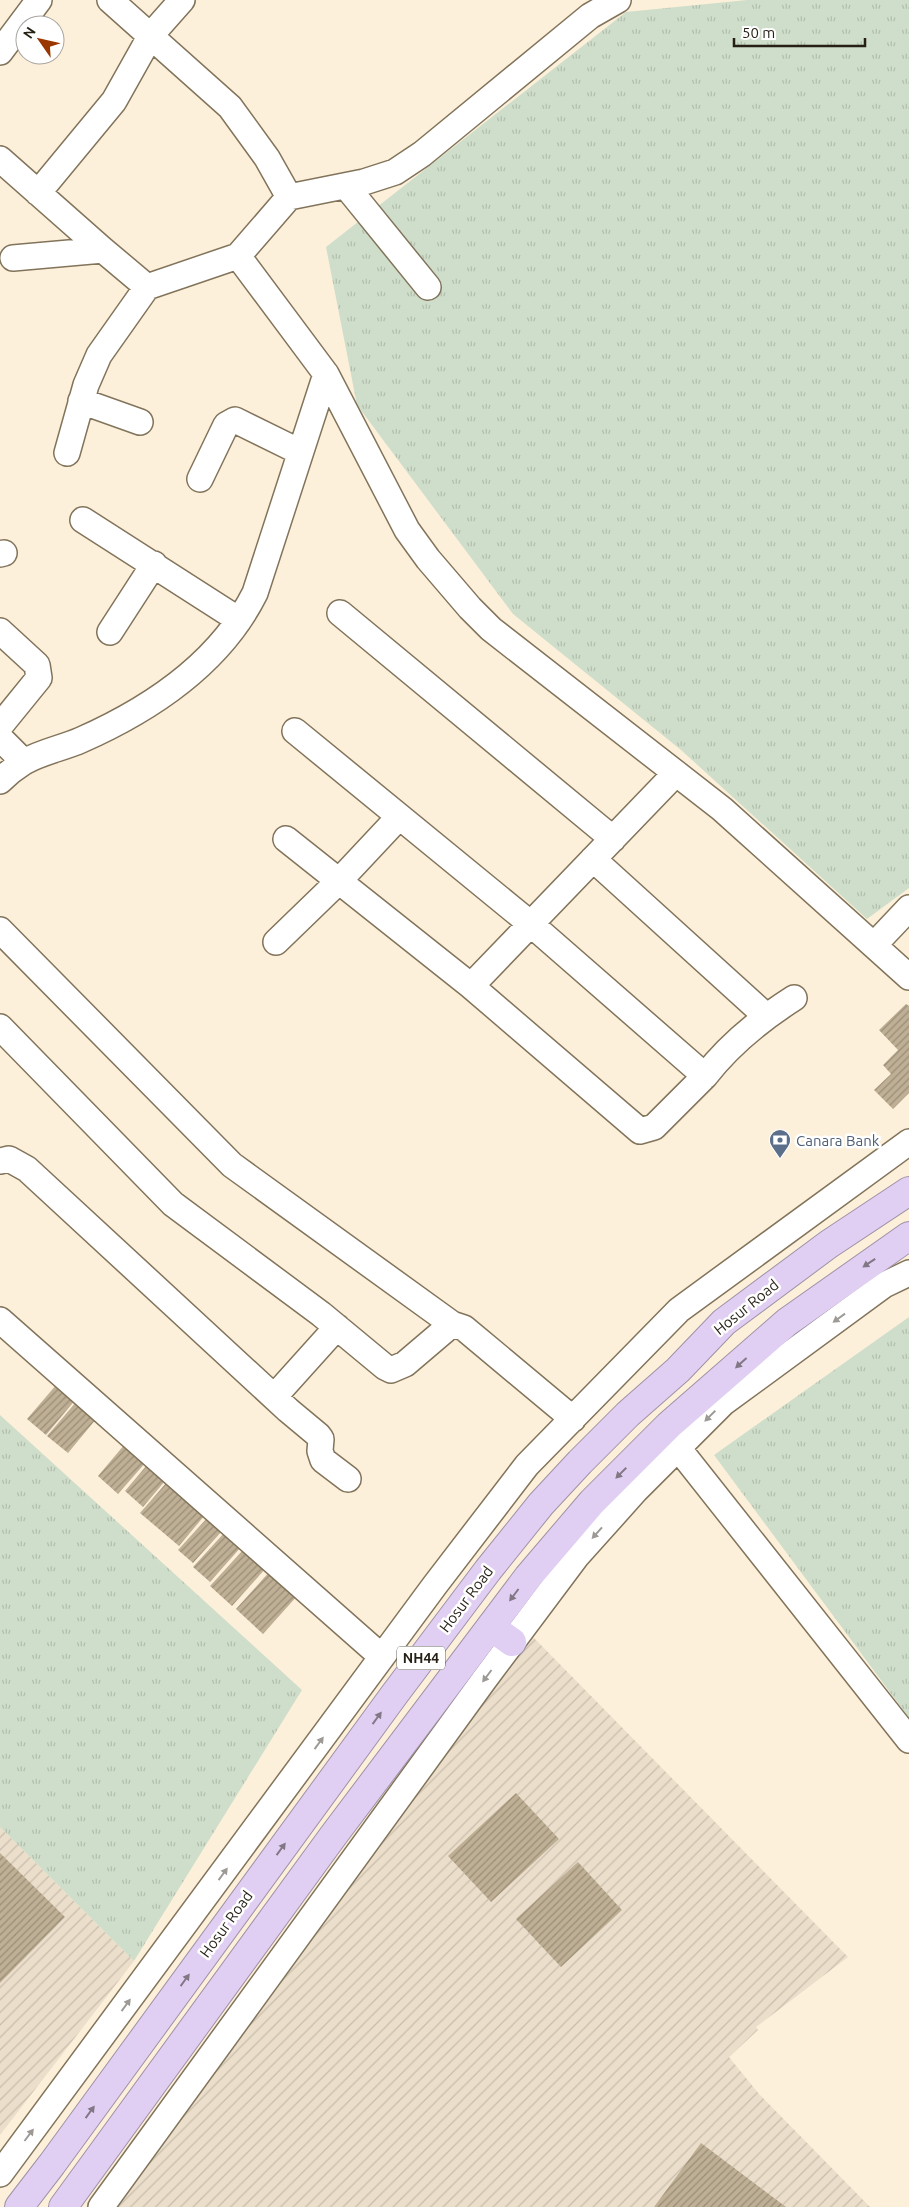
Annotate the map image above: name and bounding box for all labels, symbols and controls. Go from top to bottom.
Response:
north arrow [15,15,65,65]
scale bar [734,15,865,47]
text: N [20,24,39,42]
text: 50 m [742,24,775,41]
bank icon: Canara Bank [768,1128,792,1159]
place label: Canara Bank [796,1132,880,1149]
one-way arrow [862,1258,876,1268]
street label: Hosur Road [710,1276,782,1338]
one-way arrow [832,1313,846,1323]
one-way arrow [735,1358,748,1369]
one-way arrow [704,1410,716,1422]
one-way arrow [615,1467,627,1479]
one-way arrow [591,1527,603,1539]
street label: Hosur Road [436,1563,496,1635]
one-way arrow [509,1588,519,1602]
road number: NH44 [397,1646,445,1670]
one-way arrow [482,1669,492,1683]
one-way arrow [372,1711,382,1725]
one-way arrow [314,1736,324,1750]
one-way arrow [275,1843,286,1856]
one-way arrow [218,1867,228,1881]
street label: Hosur Road [196,1887,256,1961]
one-way arrow [180,1973,190,1987]
one-way arrow [121,1999,132,2012]
one-way arrow [85,2105,95,2119]
one-way arrow [24,2129,35,2142]

